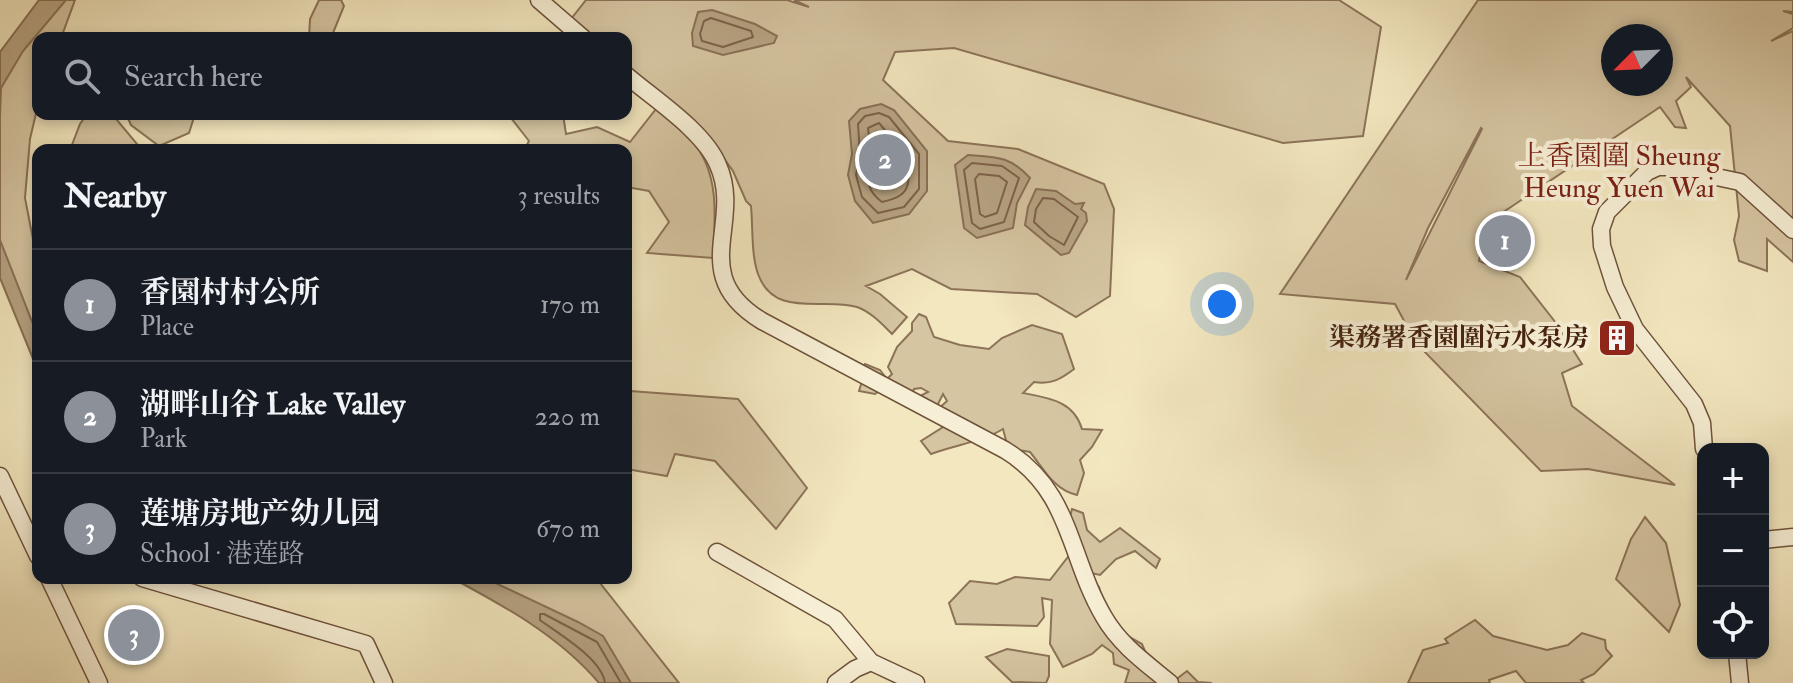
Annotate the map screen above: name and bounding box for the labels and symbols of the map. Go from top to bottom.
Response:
north arrow [1601,24,1673,96]
pin: 2 [859,130,911,190]
district label: 上香園圍 Sheung Heung Yuen Wai [1518,139,1721,206]
pin: 1 [1479,211,1531,271]
your location [1202,284,1242,324]
building icon: 渠務署香園圍污水泵房 [1596,317,1638,359]
place label: 渠務署香園圍污水泵房 [1329,322,1589,354]
pin: 3 [108,605,160,665]

